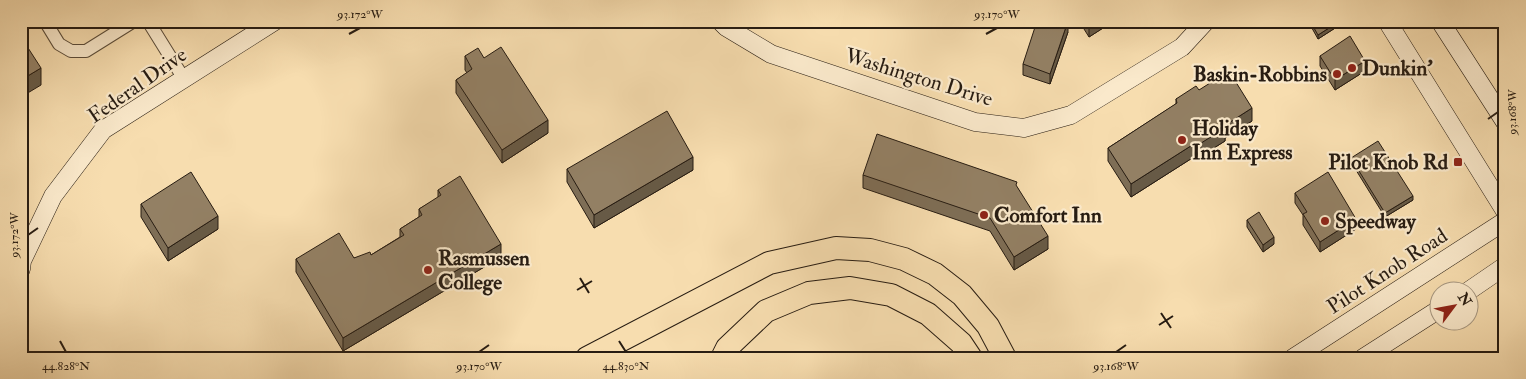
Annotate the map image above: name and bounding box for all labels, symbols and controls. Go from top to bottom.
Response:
text: 93.172°W [336,7,383,22]
text: 93.170°W [973,7,1021,22]
street label: Federal Drive [82,41,192,129]
street label: Washington Drive [841,42,996,113]
place label: Dunkin' [1362,55,1433,82]
place label: Baskin-Robbins [1193,61,1327,88]
marker: Dunkin' [1346,62,1358,74]
marker: Baskin-Robbins [1331,68,1343,80]
text: 93.168°W [1505,88,1520,136]
place label: Holiday Inn Express [1192,115,1292,166]
marker: Holiday Inn Express [1176,134,1188,146]
place label: Pilot Knob Rd [1328,149,1449,176]
marker: Pilot Knob Rd [1452,156,1464,168]
place label: Comfort Inn [994,202,1102,229]
place label: Speedway [1335,208,1416,235]
marker: Comfort Inn [978,209,990,221]
text: 93.172°W [7,212,22,259]
marker: Speedway [1319,215,1331,227]
street label: Pilot Knob Road [1322,222,1453,320]
place label: Rasmussen College [438,245,530,296]
marker: Rasmussen College [422,264,434,276]
north arrow [1428,282,1478,332]
text: N [1454,289,1475,310]
text: 44.828°N [42,359,90,374]
text: 93.170°W [455,359,503,374]
text: 44.830°N [603,359,650,374]
text: 93.168°W [1092,359,1140,374]

